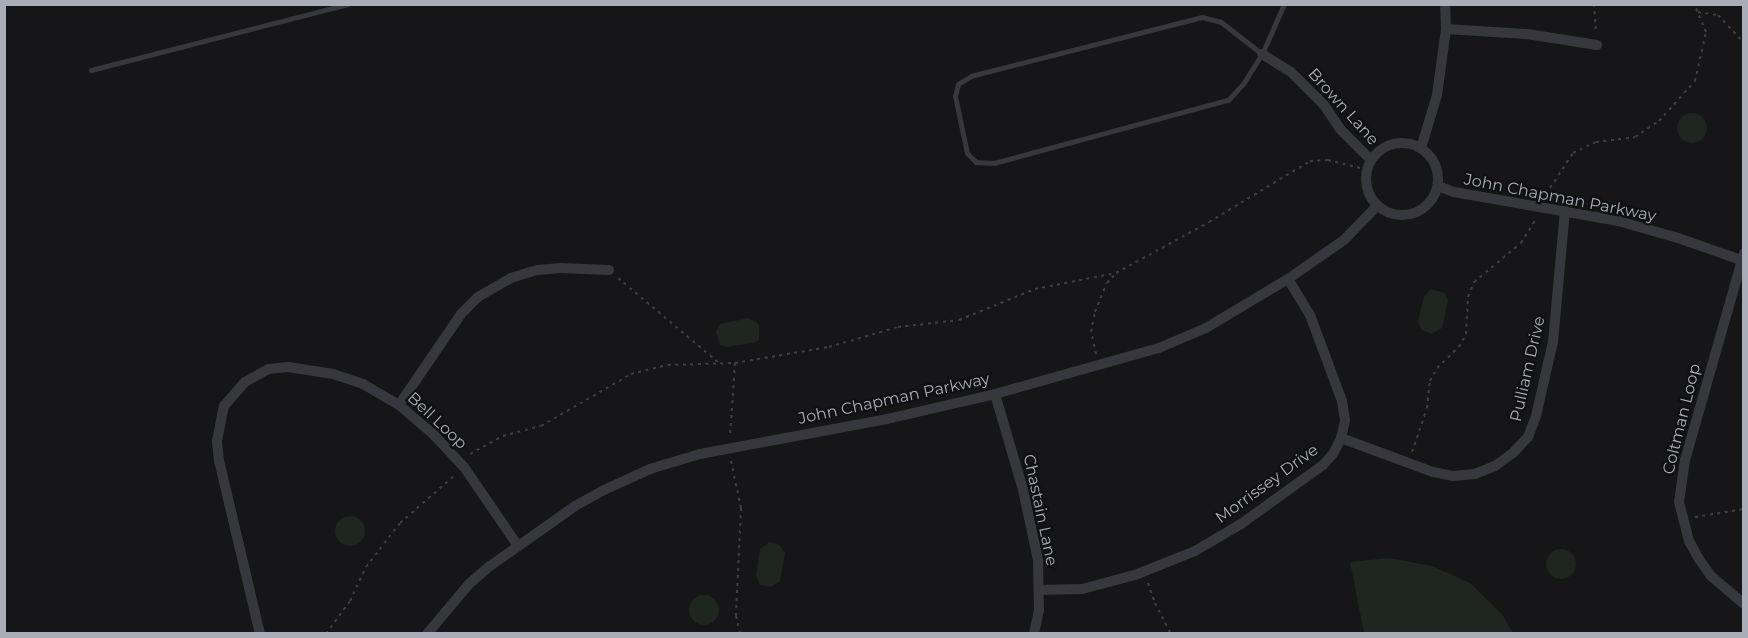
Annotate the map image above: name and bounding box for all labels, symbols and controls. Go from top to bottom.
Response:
street label: Brown Lane [1304,65,1382,149]
street label: John Chapman Parkway [1462,170,1658,226]
street label: Pulliam Drive [1507,314,1549,424]
street label: Coltman Loop [1659,362,1705,476]
street label: John Chapman Parkway [796,369,992,429]
street label: Bell Loop [403,388,471,454]
street label: Morrissey Drive [1212,440,1322,528]
street label: Chastain Lane [1019,452,1061,568]

